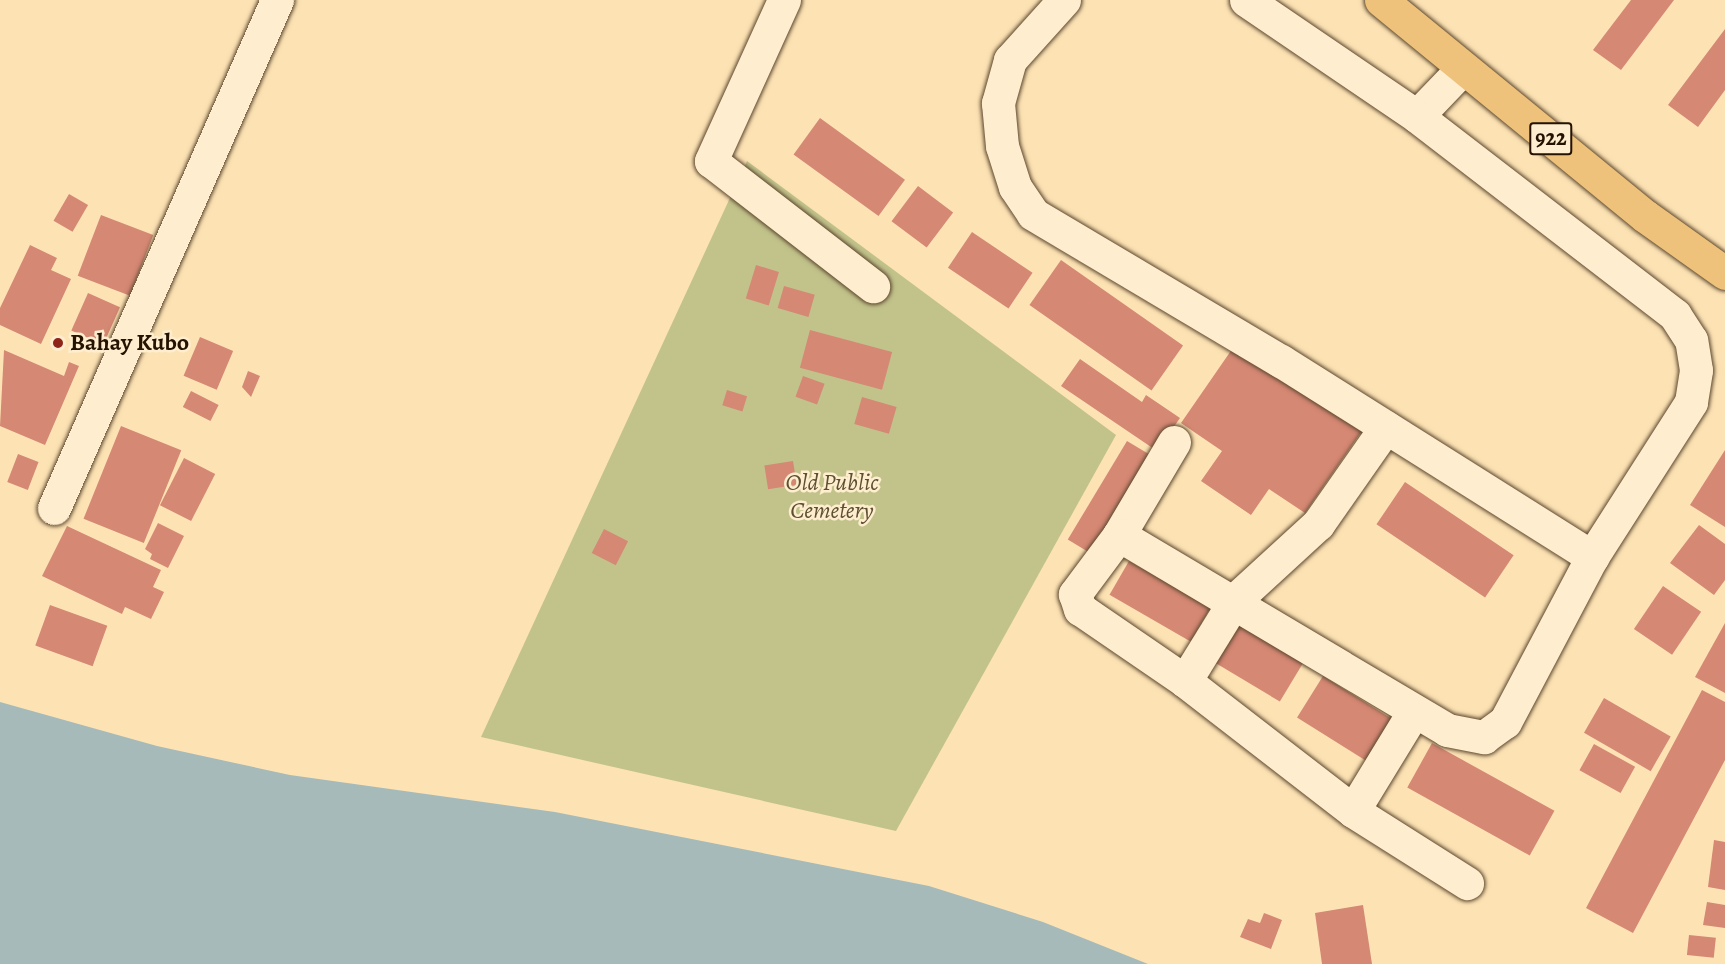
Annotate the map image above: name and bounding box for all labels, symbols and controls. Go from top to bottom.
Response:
road number: 922 [1528,120,1574,158]
place label: Bahay Kubo [70,329,189,357]
marker: Bahay Kubo [51,336,65,350]
park label: Old Public Cemetery [786,469,878,525]

